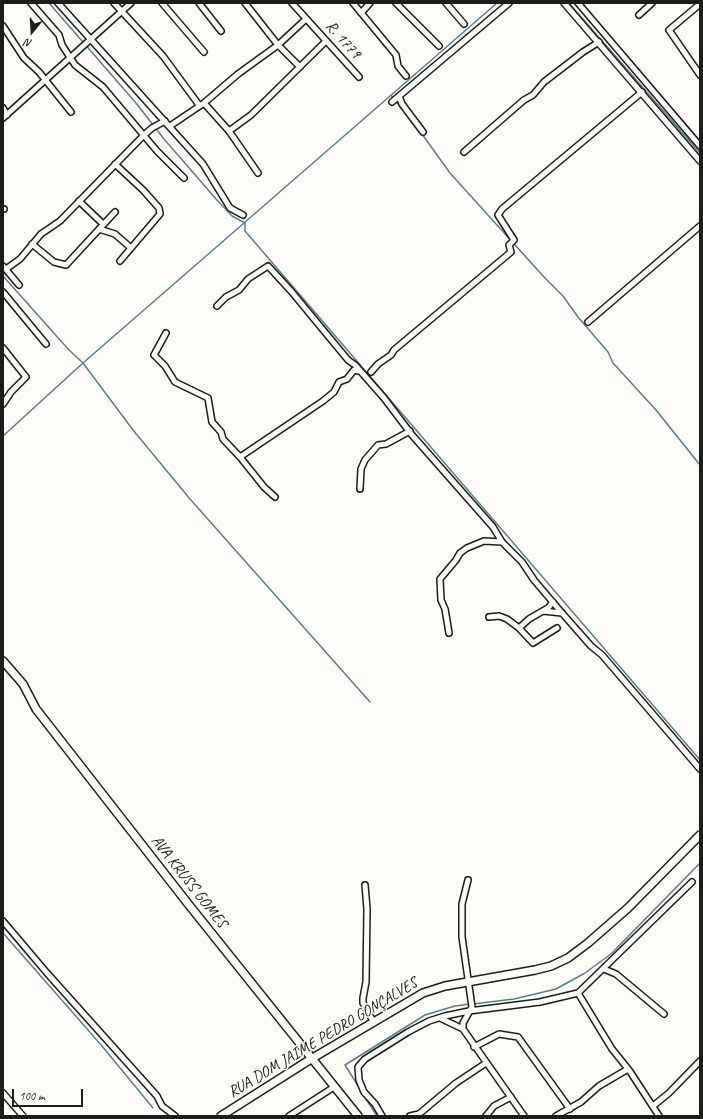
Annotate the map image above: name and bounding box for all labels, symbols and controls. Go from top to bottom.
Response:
north arrow [12,12,52,52]
street label: R. 1779 [321,17,365,63]
text: N [23,36,34,51]
street label: AVA KRUSS GOMES [147,832,231,932]
street label: RUA DOM JAIME PEDRO GONÇALVES [225,974,421,1102]
scale bar [14,1081,85,1107]
text: 100 m [19,1088,45,1104]

